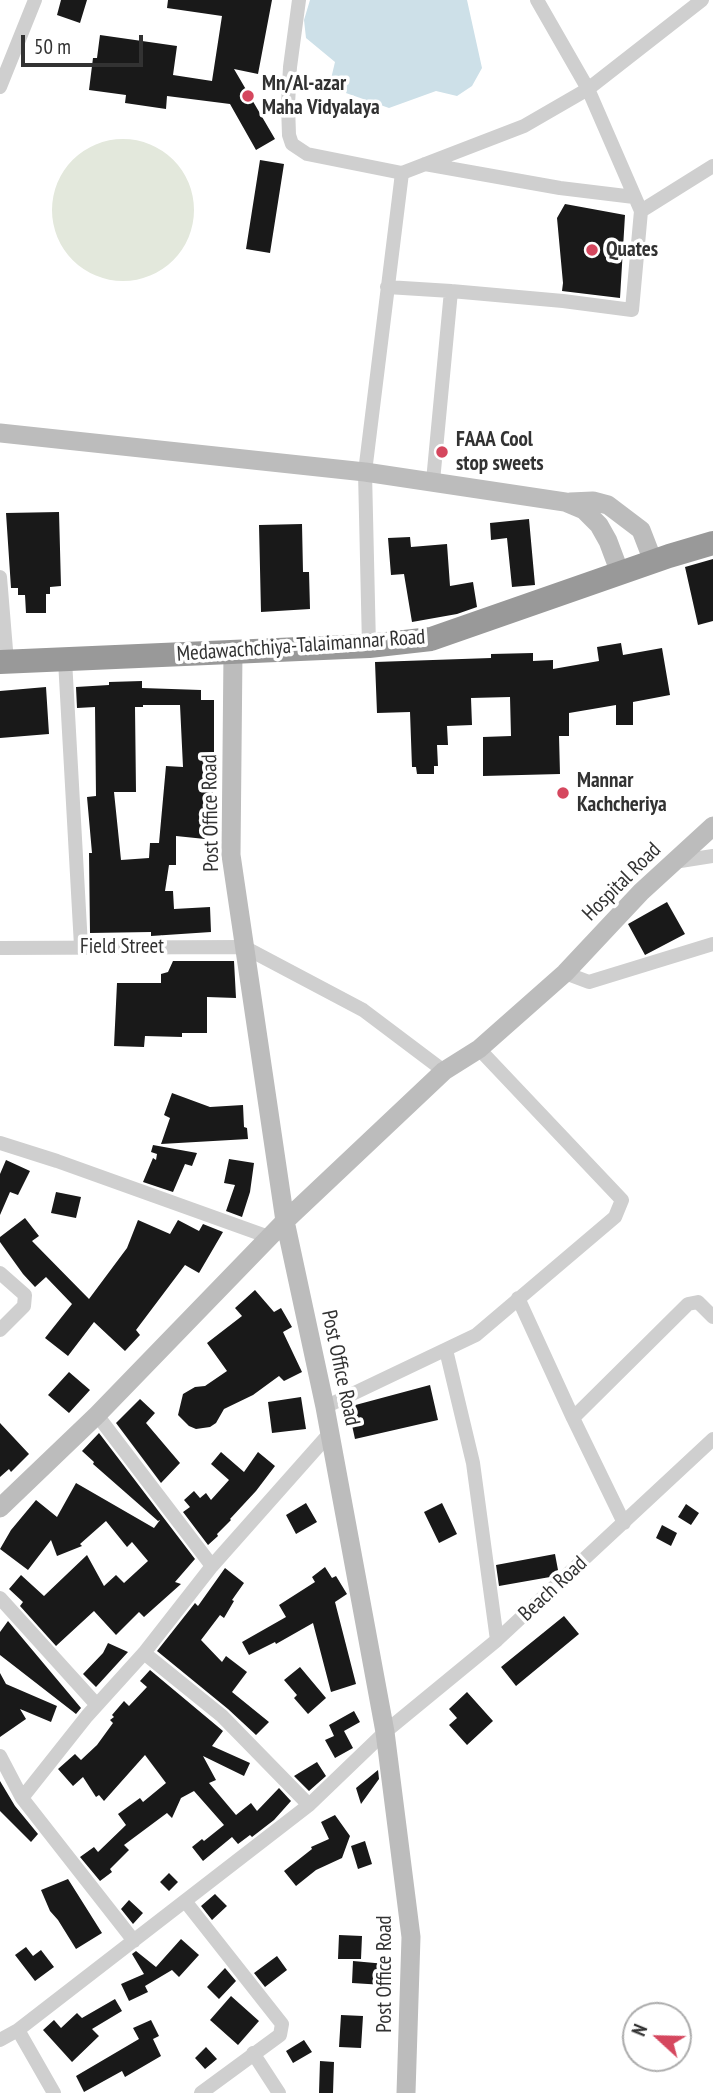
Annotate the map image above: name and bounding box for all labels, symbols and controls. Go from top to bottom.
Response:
scale bar [24,21,147,65]
text: 50 m [34,33,71,60]
place label: Mn/Al-azar Maha Vidyalaya [262,71,380,121]
marker: Mn/Al-azar Maha Vidyalaya [240,88,256,104]
place label: Quates [606,237,658,263]
marker: Quates [584,242,600,258]
place label: FAAA Cool stop sweets [456,427,544,477]
marker: FAAA Cool stop sweets [434,444,450,460]
street label: Medawachchiya-Talaimannar Road [176,625,426,667]
street label: Post Office Road [197,754,225,872]
place label: Mannar Kachcheriya [577,768,667,818]
marker: Mannar Kachcheriya [555,785,571,801]
street label: Hospital Road [578,838,666,926]
street label: Field Street [80,934,164,960]
street label: Post Office Road [315,1308,365,1428]
street label: Beach Road [514,1551,592,1627]
street label: Post Office Road [372,1915,398,2033]
north arrow [622,2002,692,2072]
text: N [626,2021,652,2039]

